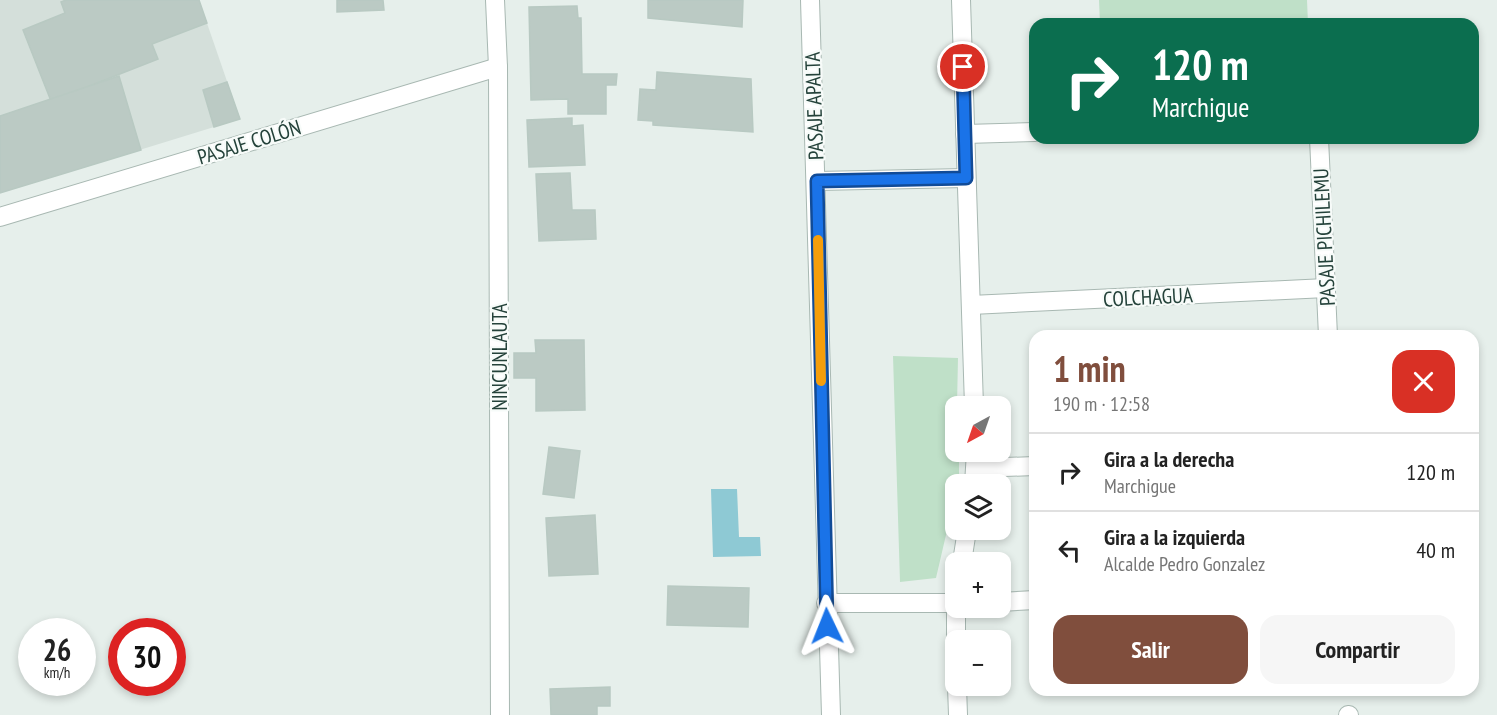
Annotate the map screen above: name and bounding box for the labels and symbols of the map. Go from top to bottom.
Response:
pin [937,41,988,92]
street label: PASAJE APALTA [799,51,829,161]
street label: PASAJE COLÓN [194,113,304,171]
street label: PASAJE PICHILEMU [1307,167,1341,307]
street label: COLCHAGUA [1102,281,1194,313]
street label: NINCUNLAUTA [486,303,513,411]
north arrow [945,396,1011,462]
position arrow [795,594,859,658]
speed limit sign: 30 [108,618,186,696]

